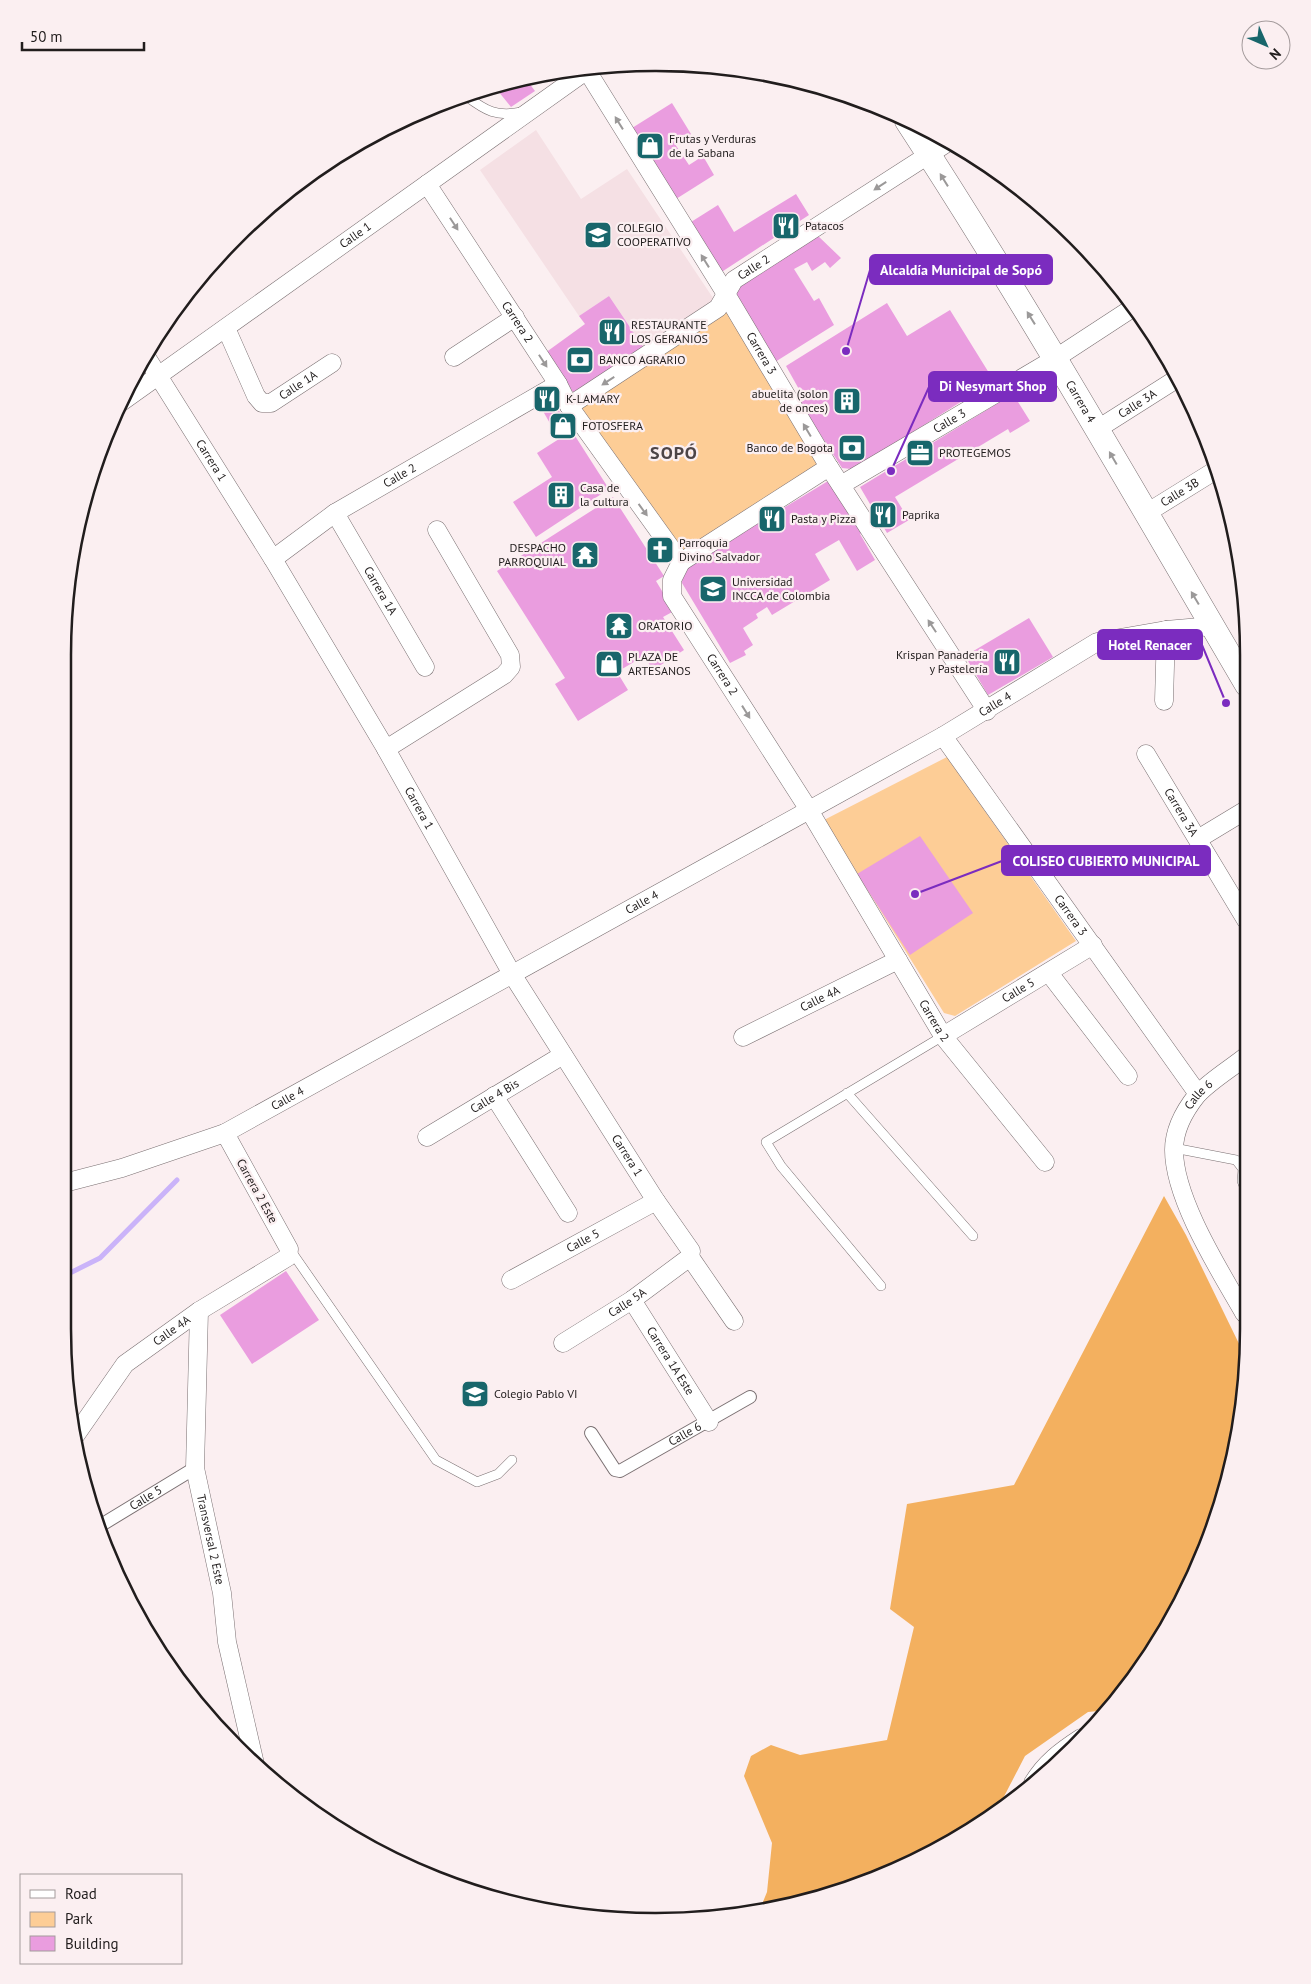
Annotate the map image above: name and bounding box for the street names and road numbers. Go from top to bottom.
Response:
street label: Calle 1 [336,218,374,251]
street label: Calle 2 [734,251,772,283]
street label: Carrera 2 [499,298,537,345]
street label: Carrera 3 [743,329,780,377]
street label: Calle 1A [276,367,320,403]
street label: Carrera 4 [1063,377,1100,426]
street label: Calle 3A [1115,386,1159,421]
street label: Calle 3 [930,405,968,436]
street label: Carrera 1 [193,436,230,484]
street label: Calle 2 [380,460,419,490]
street label: Calle 3B [1158,474,1202,510]
street label: Carrera 1A [361,563,401,617]
street label: Carrera 2 [704,650,742,698]
street label: Calle 4 [976,688,1014,719]
street label: Carrera 1 [402,784,437,832]
street label: Carrera 3A [1161,785,1202,839]
street label: Calle 4 [623,887,661,917]
street label: Carrera 3 [1051,892,1091,938]
street label: Calle 5 [999,974,1037,1006]
street label: Calle 4A [797,982,842,1014]
street label: Carrera 2 [916,997,953,1045]
street label: Calle 4 Bis [467,1075,521,1116]
street label: Calle 6 [1181,1076,1216,1112]
street label: Calle 4 [268,1083,307,1113]
street label: Carrera 1 [609,1131,646,1179]
street label: Carrera 2 Este [234,1156,281,1226]
street label: Calle 5 [564,1225,602,1255]
street label: Calle 5A [605,1284,649,1320]
street label: Calle 4A [150,1312,193,1349]
street label: Carrera 1A Este [644,1324,698,1398]
street label: Calle 6 [666,1418,704,1449]
street label: Calle 5 [127,1482,165,1513]
street label: Transversal 2 Este [194,1493,228,1586]

